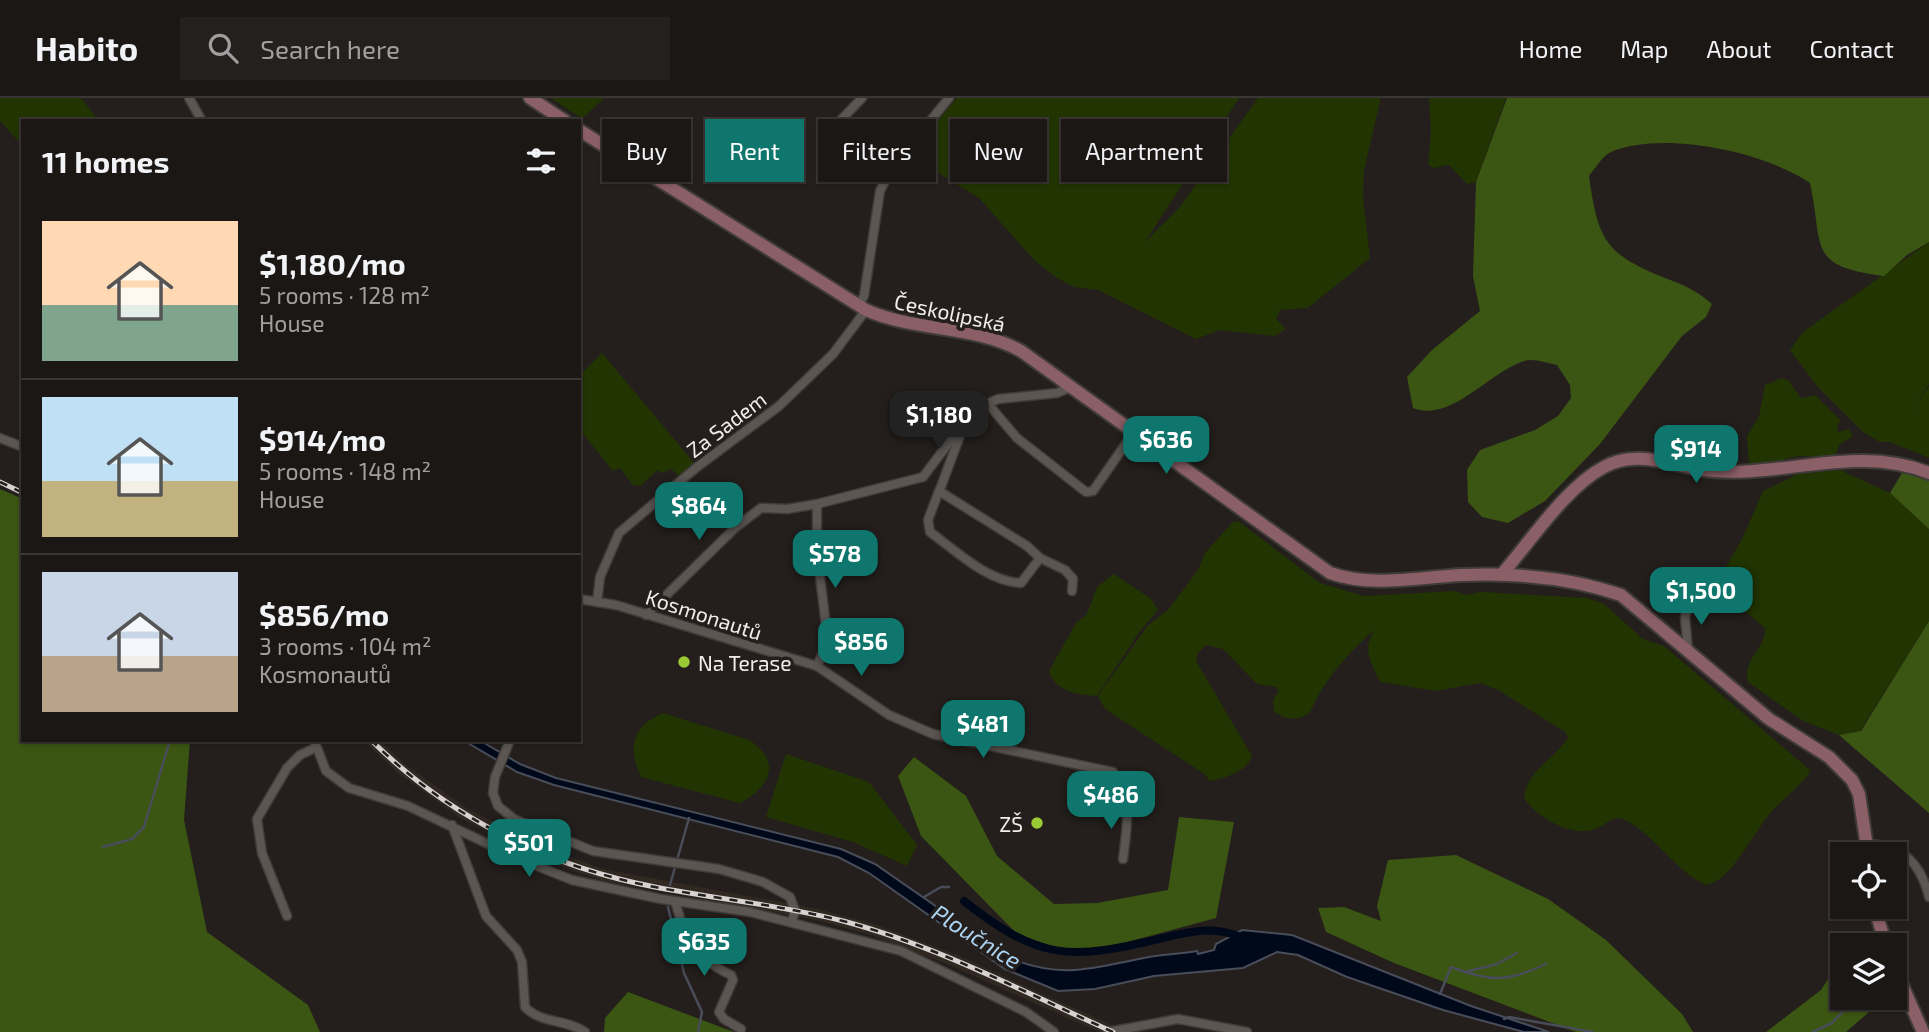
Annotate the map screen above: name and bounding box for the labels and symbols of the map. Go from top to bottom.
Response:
street label: Českolipská [892,288,1008,336]
street label: Za Sadem [681,386,771,462]
pin: $1,180 [882,392,996,451]
pin: $636 [1125,416,1207,476]
pin: $914 [1655,426,1737,485]
pin: $864 [658,482,740,542]
pin: $578 [794,531,876,590]
pin: $1,500 [1644,568,1758,627]
street label: Kosmonautů [643,583,765,645]
pin: $856 [820,618,902,678]
place label: Na Terase [698,650,792,675]
marker: Na Terase [676,654,692,670]
pin: $481 [942,700,1024,760]
pin: $486 [1070,772,1152,831]
place label: ZŠ [999,811,1023,836]
marker: ZŠ [1029,815,1045,831]
pin: $501 [488,820,570,879]
water label: Ploučnice [927,898,1027,974]
pin: $635 [663,918,745,978]

